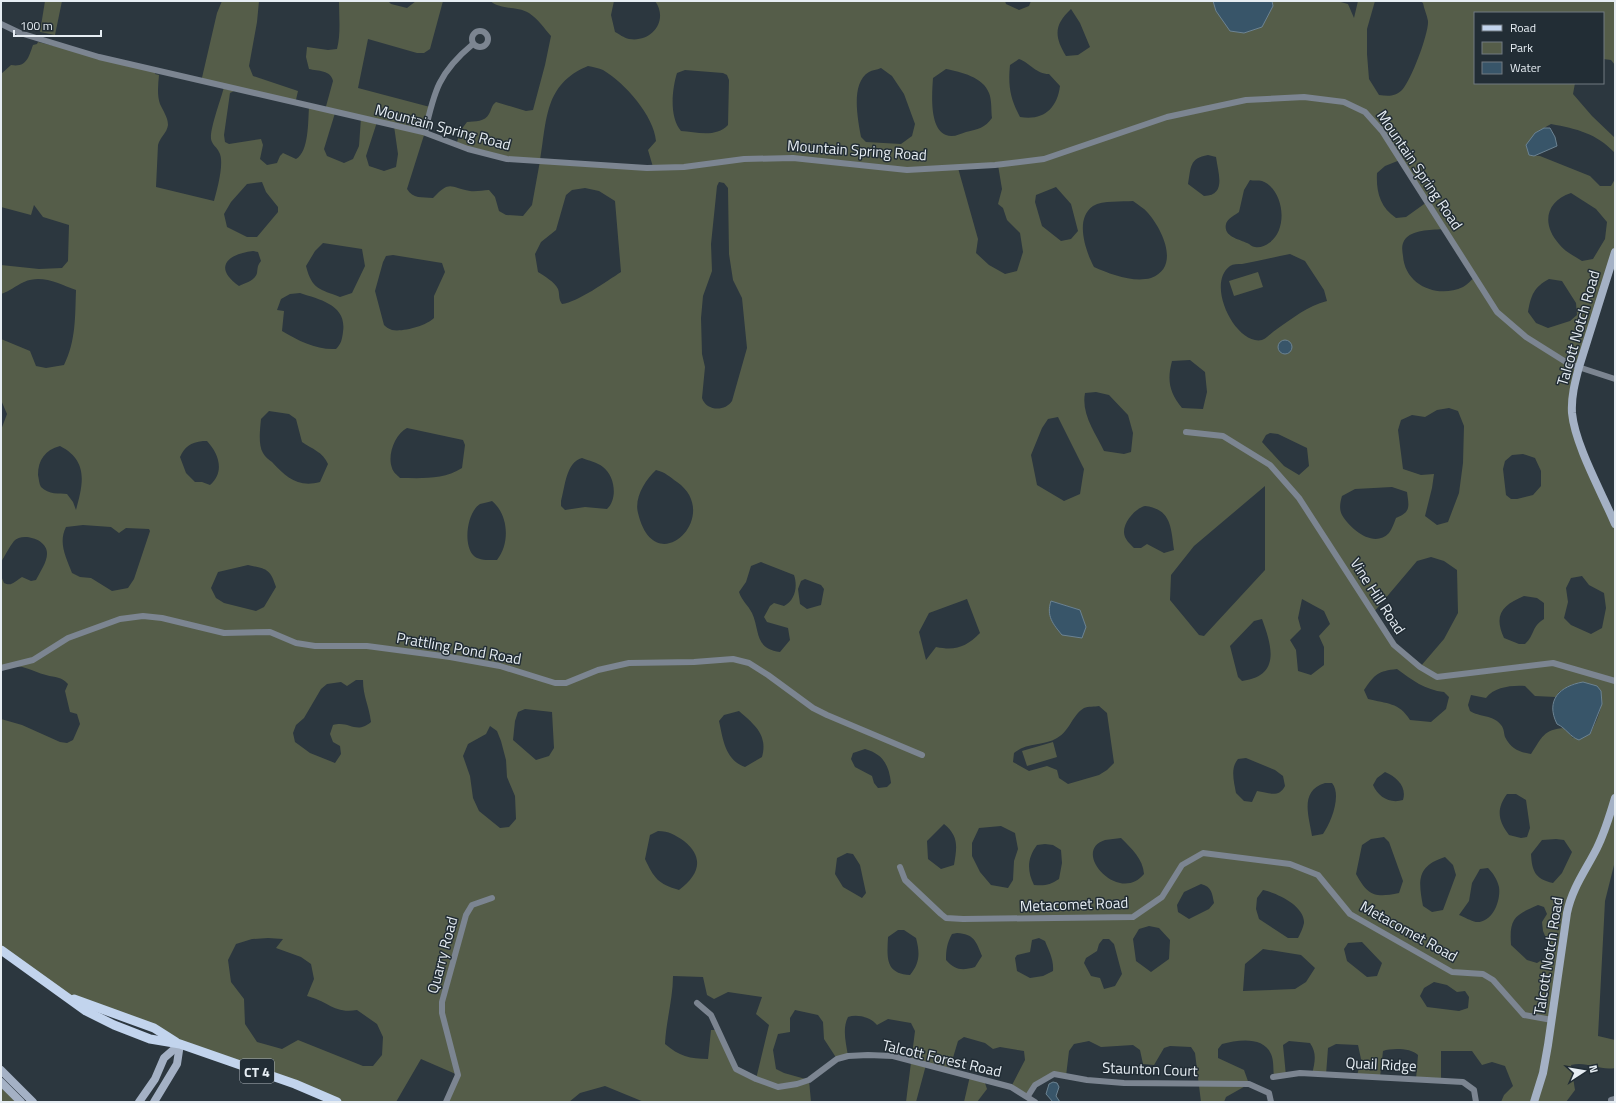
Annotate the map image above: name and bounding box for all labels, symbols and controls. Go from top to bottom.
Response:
scale bar [14,12,101,38]
legend [1474,12,1604,84]
text: 100 m [20,16,53,35]
text: Road [1510,18,1536,37]
text: Park [1510,38,1533,57]
text: Water [1510,58,1541,77]
street label: Mountain Spring Road [372,98,514,156]
street label: Mountain Spring Road [1371,106,1469,234]
street label: Mountain Spring Road [786,134,928,166]
street label: Talcott Notch Road [1551,268,1605,388]
street label: Vine Hill Road [1345,553,1411,639]
street label: Prattling Pond Road [395,626,523,670]
street label: Metacomet Road [1019,891,1129,917]
street label: Metacomet Road [1356,895,1462,967]
street label: Talcott Notch Road [1527,895,1569,1017]
street label: Quarry Road [421,914,463,996]
street label: Talcott Forest Road [880,1033,1004,1083]
street label: Quail Ridge [1345,1051,1417,1077]
north arrow [1564,1051,1604,1091]
street label: Staunton Court [1102,1056,1199,1082]
road number: CT 4 [240,1059,274,1083]
text: N [1585,1064,1602,1074]

